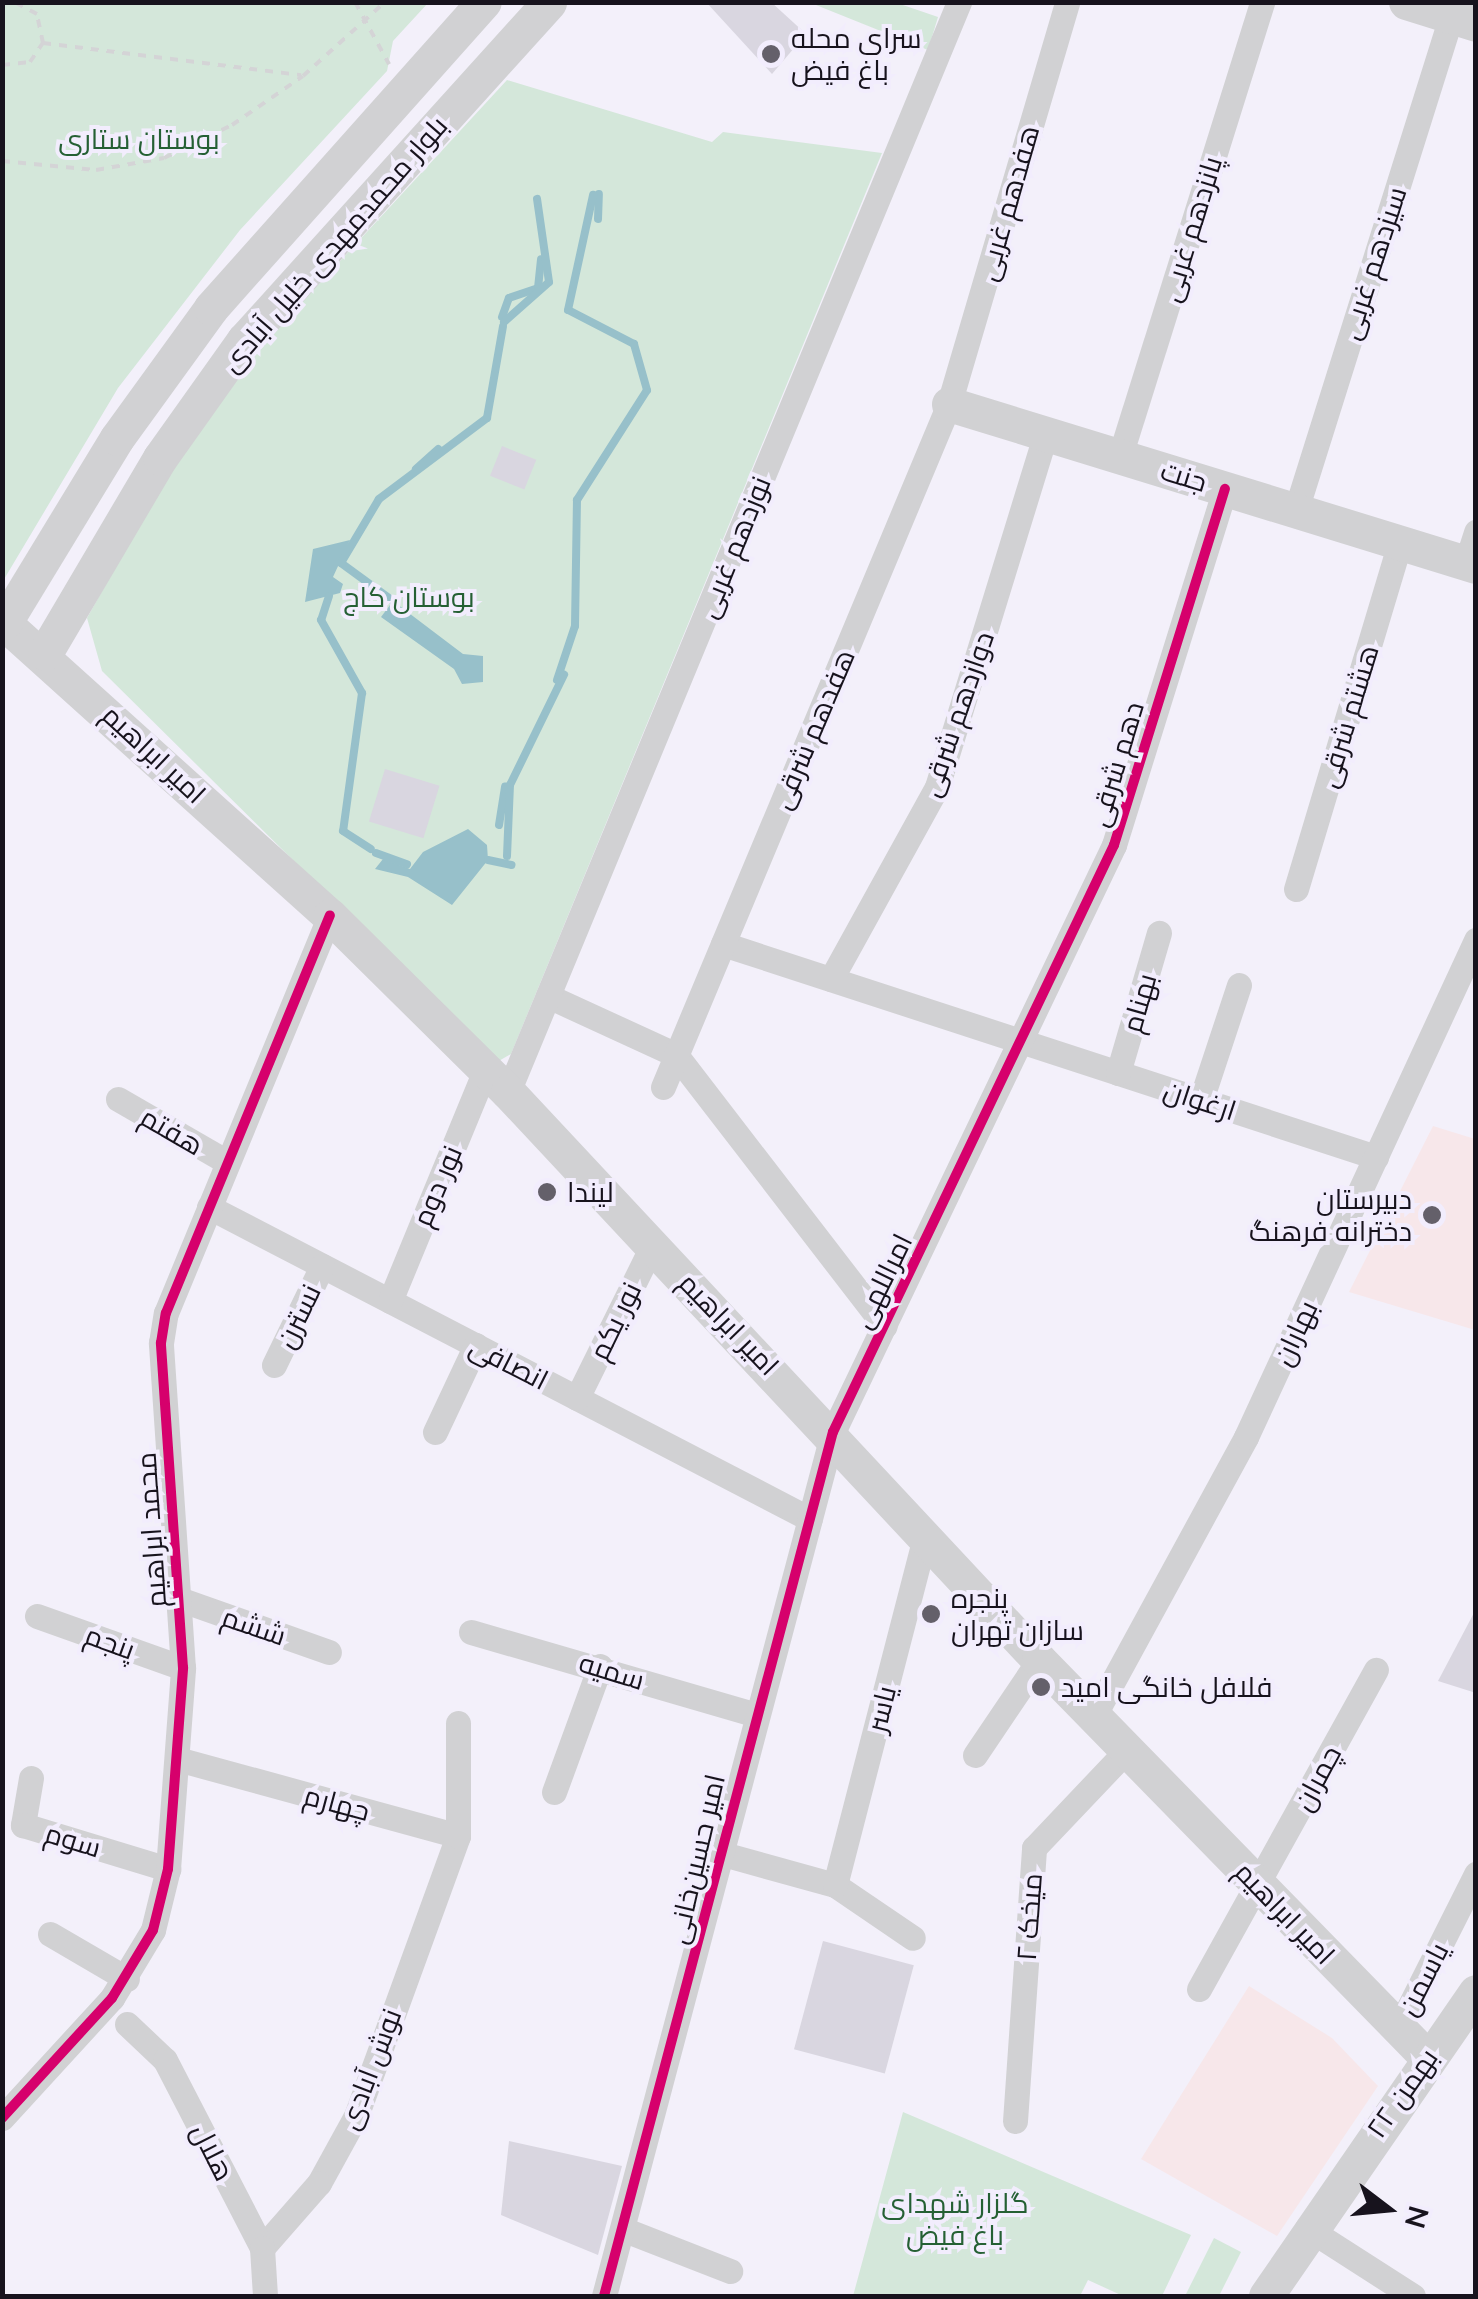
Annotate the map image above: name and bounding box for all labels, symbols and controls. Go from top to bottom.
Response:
place label: سرای محله باغ فیض [791,21,922,87]
marker: سرای محله باغ فیض [760,43,782,65]
street label: بلوار محمدمهدی خلیل آبادی [214,109,454,379]
street label: هفدهم غربی [970,121,1046,285]
park label: بوستان ستاری [58,122,220,156]
street label: پانزدهم غربی [1153,152,1229,306]
street label: سیزدهم غربی [1333,182,1413,344]
street label: جنت [1157,453,1211,499]
street label: نوزدهم غربی [690,471,778,623]
park label: بوستان کاج [343,580,475,614]
street label: دوازدهم شرقی [913,627,1001,801]
street label: هشتم شرقی [1310,641,1386,791]
street label: هفدهم شرقی [764,644,862,814]
street label: دهم شرقی [1081,697,1151,831]
street label: امیر ابراهیم [95,698,213,810]
street label: بهنام [1115,970,1163,1036]
street label: ارغوان [1160,1073,1240,1127]
street label: هفتم [135,1100,209,1162]
street label: نور دوم [405,1140,469,1232]
place label: لیندا [567,1175,614,1209]
marker: لیندا [536,1181,558,1203]
place label: دبیرستان دخترانه فرهنگ [1249,1182,1412,1248]
marker: دبیرستان دخترانه فرهنگ [1421,1204,1443,1226]
street label: امراللهی [845,1228,919,1334]
street label: امیر ابراهیم [672,1266,786,1382]
street label: نور یکم [582,1276,648,1366]
street label: نسترن [268,1279,328,1353]
street label: بهاران [1265,1295,1325,1371]
street label: انصافی [464,1329,554,1397]
street label: محمد ابراهیم [129,1451,173,1609]
place label: پنجره سازان تهران [951,1581,1084,1647]
street label: ششم [217,1599,291,1653]
marker: پنجره سازان تهران [920,1603,942,1625]
street label: پنجم [80,1617,140,1667]
street label: سمیه [575,1645,649,1697]
place label: فلافل خانگی امید [1061,1670,1273,1704]
marker: فلافل خانگی امید [1030,1676,1052,1698]
street label: یاسر [859,1682,903,1736]
street label: چمران [1286,1740,1348,1816]
street label: امیر حسین‌خانی [660,1771,732,1947]
street label: چهارم [300,1778,374,1828]
street label: سوم [41,1816,105,1864]
street label: امیر ابراهیم [1228,1855,1342,1971]
street label: میخک ۲ [1009,1872,1049,1962]
street label: یاسمن [1390,1937,1456,2021]
street label: نوش آبادی [332,2004,408,2134]
street label: ۲۲ بهمن [1359,2042,1445,2144]
street label: هلال [184,2118,242,2186]
north arrow [1338,2159,1438,2259]
park label: گلزار شهدای باغ فیض [881,2186,1029,2252]
text: N [1398,2202,1437,2232]

